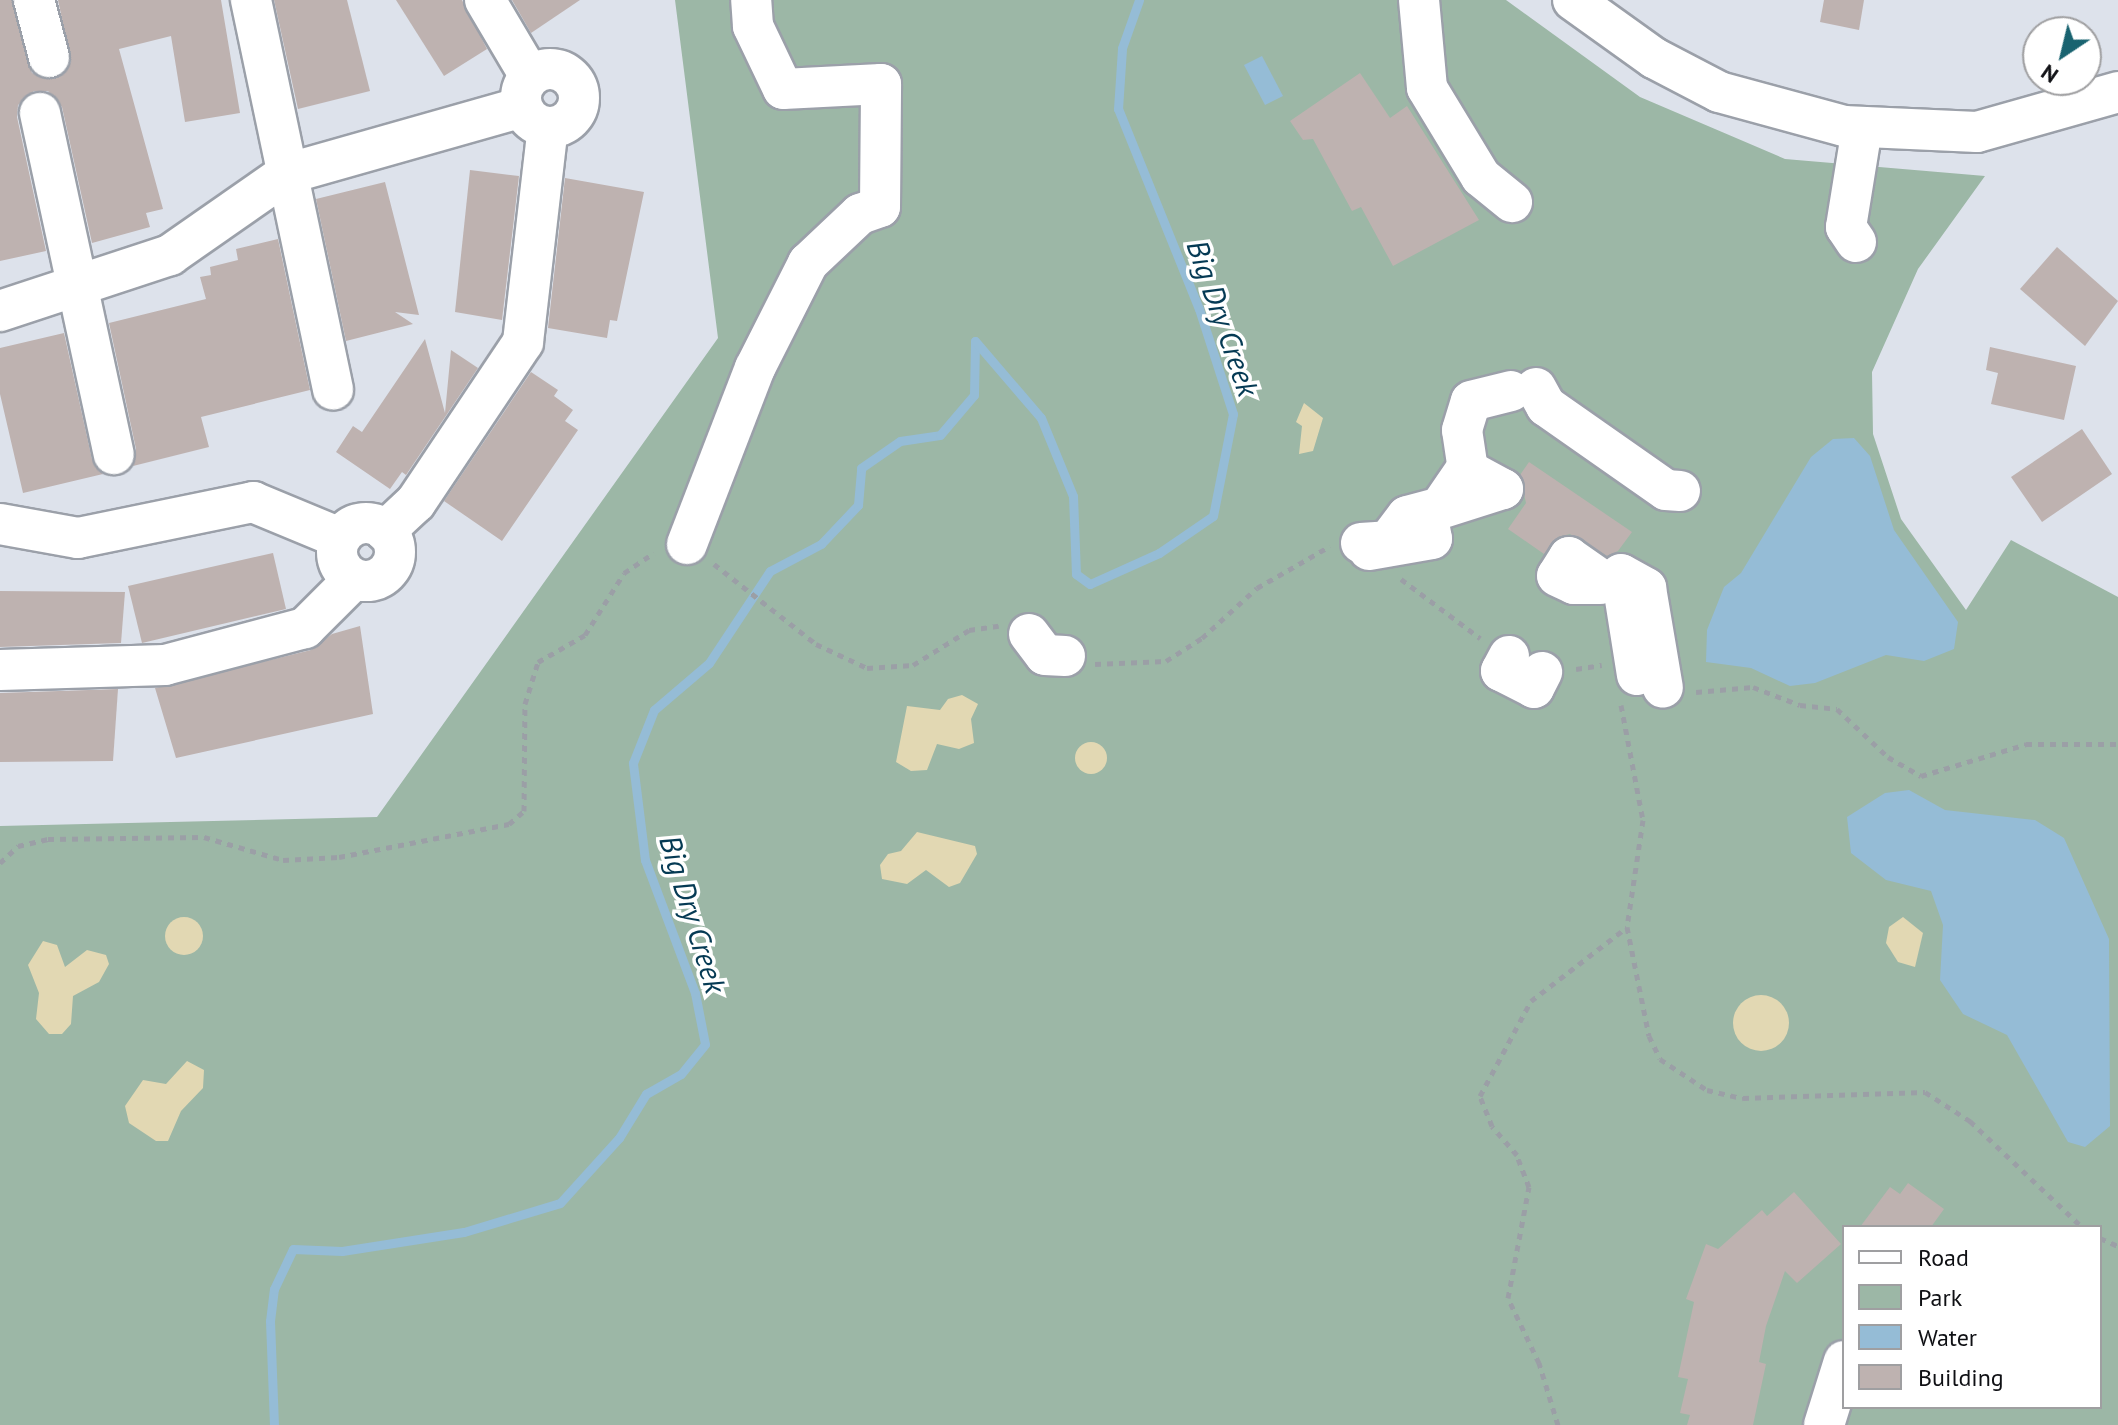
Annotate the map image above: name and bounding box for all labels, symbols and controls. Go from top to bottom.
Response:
north arrow [2022,16,2102,96]
text: N [2035,58,2063,90]
water label: Big Dry Creek [1179,235,1267,401]
water label: Big Dry Creek [652,830,734,998]
legend [1842,1225,2102,1409]
text: Road [1918,1242,1969,1273]
text: Park [1918,1282,1962,1313]
text: Water [1918,1322,1977,1353]
text: Building [1918,1362,2004,1393]

